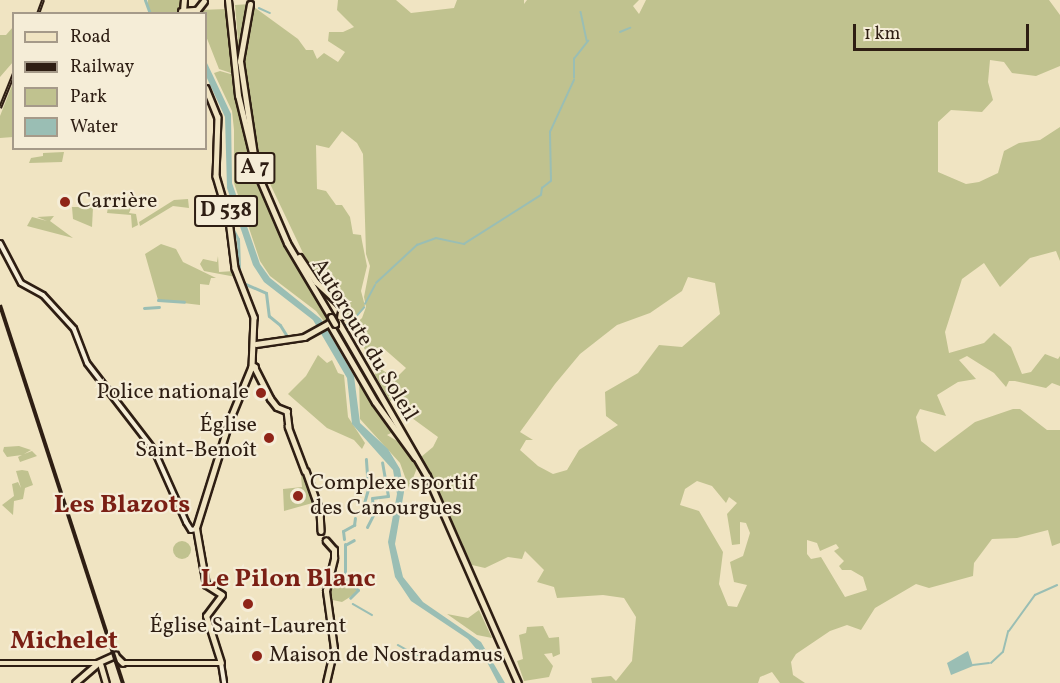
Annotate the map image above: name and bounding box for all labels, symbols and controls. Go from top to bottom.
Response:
legend [12,12,207,150]
scale bar [856,12,1032,50]
text: 1 km [864,22,900,47]
text: Road [70,25,111,50]
text: Railway [70,55,134,80]
text: Park [70,85,107,110]
text: Water [70,115,118,140]
road number: A 7 [234,150,276,186]
place label: Carrière [77,189,157,215]
road number: D 538 [193,193,259,229]
marker: Carrière [58,195,72,209]
street label: Autoroute du Soleil [305,254,423,426]
place label: Police nationale [96,380,249,406]
marker: Police nationale [254,386,268,400]
place label: Église Saint-Benoît [135,412,257,464]
marker: Église Saint-Benoît [262,431,276,445]
place label: Complexe sportif des Canourgues [310,470,476,522]
marker: Complexe sportif des Canourgues [291,489,305,503]
district label: Les Blazots [54,490,190,522]
district label: Le Pilon Blanc [200,564,376,596]
marker: Église Saint-Laurent [241,597,255,611]
place label: Église Saint-Laurent [150,614,346,640]
district label: Michelet [10,626,118,658]
place label: Maison de Nostradamus [269,643,503,669]
marker: Maison de Nostradamus [250,649,264,663]

